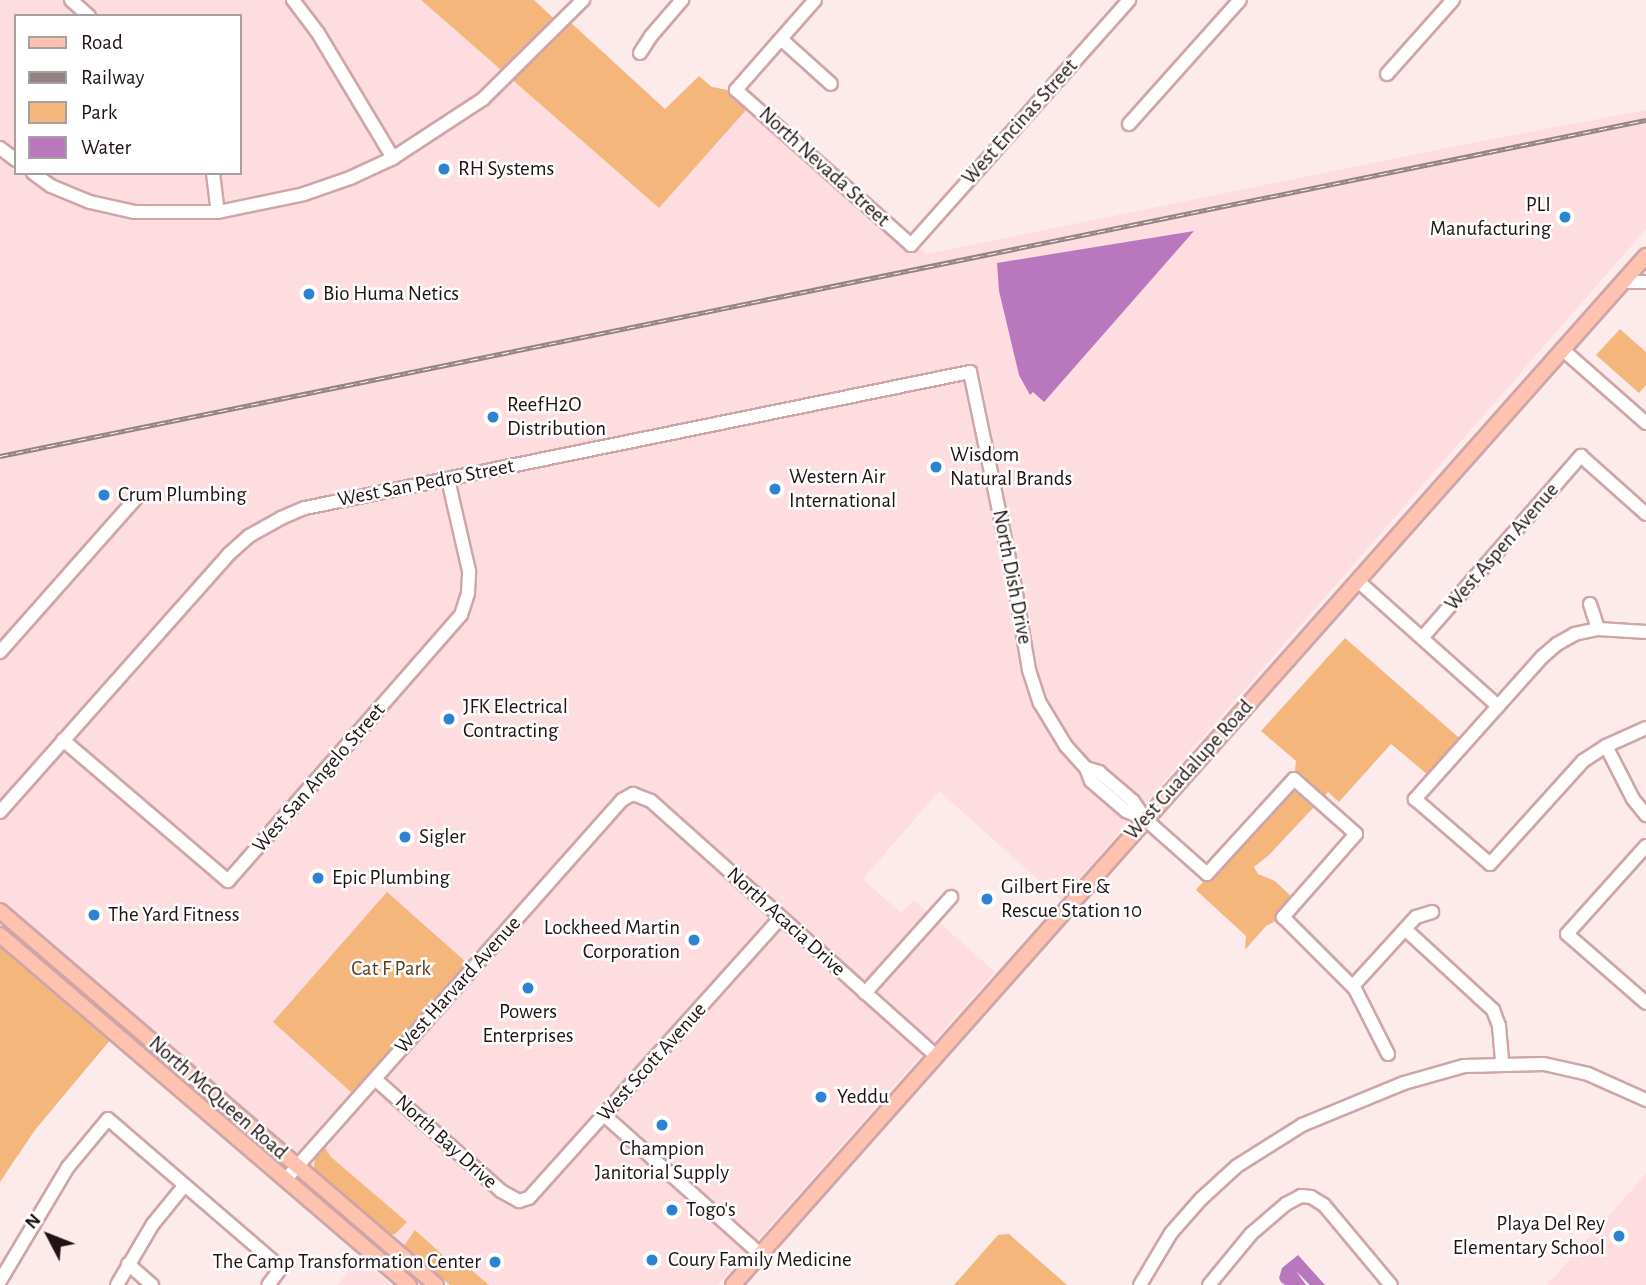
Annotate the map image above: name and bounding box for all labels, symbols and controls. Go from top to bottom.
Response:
legend [14,14,242,175]
text: Road [81,32,123,53]
street label: West Encinas Street [957,54,1083,190]
text: Railway [81,67,144,88]
text: Park [81,102,117,123]
street label: North Nevada Street [753,102,895,232]
text: Water [81,137,131,158]
place label: RH Systems [458,156,554,182]
marker: RH Systems [436,161,452,177]
place label: PLI Manufacturing [1430,192,1551,242]
marker: PLI Manufacturing [1557,209,1573,225]
place label: Bio Huma Netics [323,281,459,307]
marker: Bio Huma Netics [301,286,317,302]
place label: ReefH2O Distribution [507,392,606,442]
marker: ReefH2O Distribution [485,409,501,425]
place label: Wisdom Natural Brands [950,442,1072,492]
street label: West San Pedro Street [336,454,516,512]
marker: Wisdom Natural Brands [928,459,944,475]
place label: Western Air International [789,464,896,514]
street label: West Aspen Avenue [1440,478,1564,616]
marker: Western Air International [767,481,783,497]
place label: Crum Plumbing [118,482,246,508]
marker: Crum Plumbing [96,487,112,503]
street label: North Dish Drive [987,508,1037,646]
place label: JFK Electrical Contracting [463,694,568,744]
street label: West Guadalupe Road [1119,695,1259,845]
street label: West San Angelo Street [247,698,391,858]
marker: JFK Electrical Contracting [441,711,457,727]
place label: Sigler [419,824,466,850]
marker: Sigler [397,829,413,845]
street label: North Acacia Drive [721,862,851,982]
place label: Epic Plumbing [332,865,450,891]
marker: Epic Plumbing [310,870,326,886]
place label: Gilbert Fire & Rescue Station 10 [1001,874,1142,924]
marker: Gilbert Fire & Rescue Station 10 [979,891,995,907]
place label: The Yard Fitness [108,902,239,928]
marker: The Yard Fitness [86,907,102,923]
street label: West Harvard Avenue [390,911,526,1059]
place label: Lockheed Martin Corporation [544,915,680,965]
marker: Lockheed Martin Corporation [686,932,702,948]
park label: Cat F Park [351,956,431,982]
marker: Powers Enterprises [520,980,536,996]
street label: West Scott Avenue [592,997,712,1127]
place label: Powers Enterprises [482,999,574,1049]
street label: North McQueen Road [143,1031,293,1165]
place label: Yeddu [837,1084,889,1110]
marker: Yeddu [811,1087,831,1107]
street label: North Bay Drive [390,1090,502,1194]
marker: Champion Janitorial Supply [654,1117,670,1133]
place label: Champion Janitorial Supply [595,1136,729,1186]
place label: Togo's [686,1197,736,1223]
north arrow [14,1201,84,1271]
marker: Togo's [664,1202,680,1218]
text: N [22,1210,45,1233]
place label: Playa Del Rey Elementary School [1453,1211,1605,1261]
marker: Playa Del Rey Elementary School [1611,1228,1627,1244]
place label: Coury Family Medicine [668,1247,852,1273]
place label: The Camp Transformation Center [212,1249,481,1275]
marker: Coury Family Medicine [642,1250,662,1270]
marker: The Camp Transformation Center [487,1254,503,1270]

